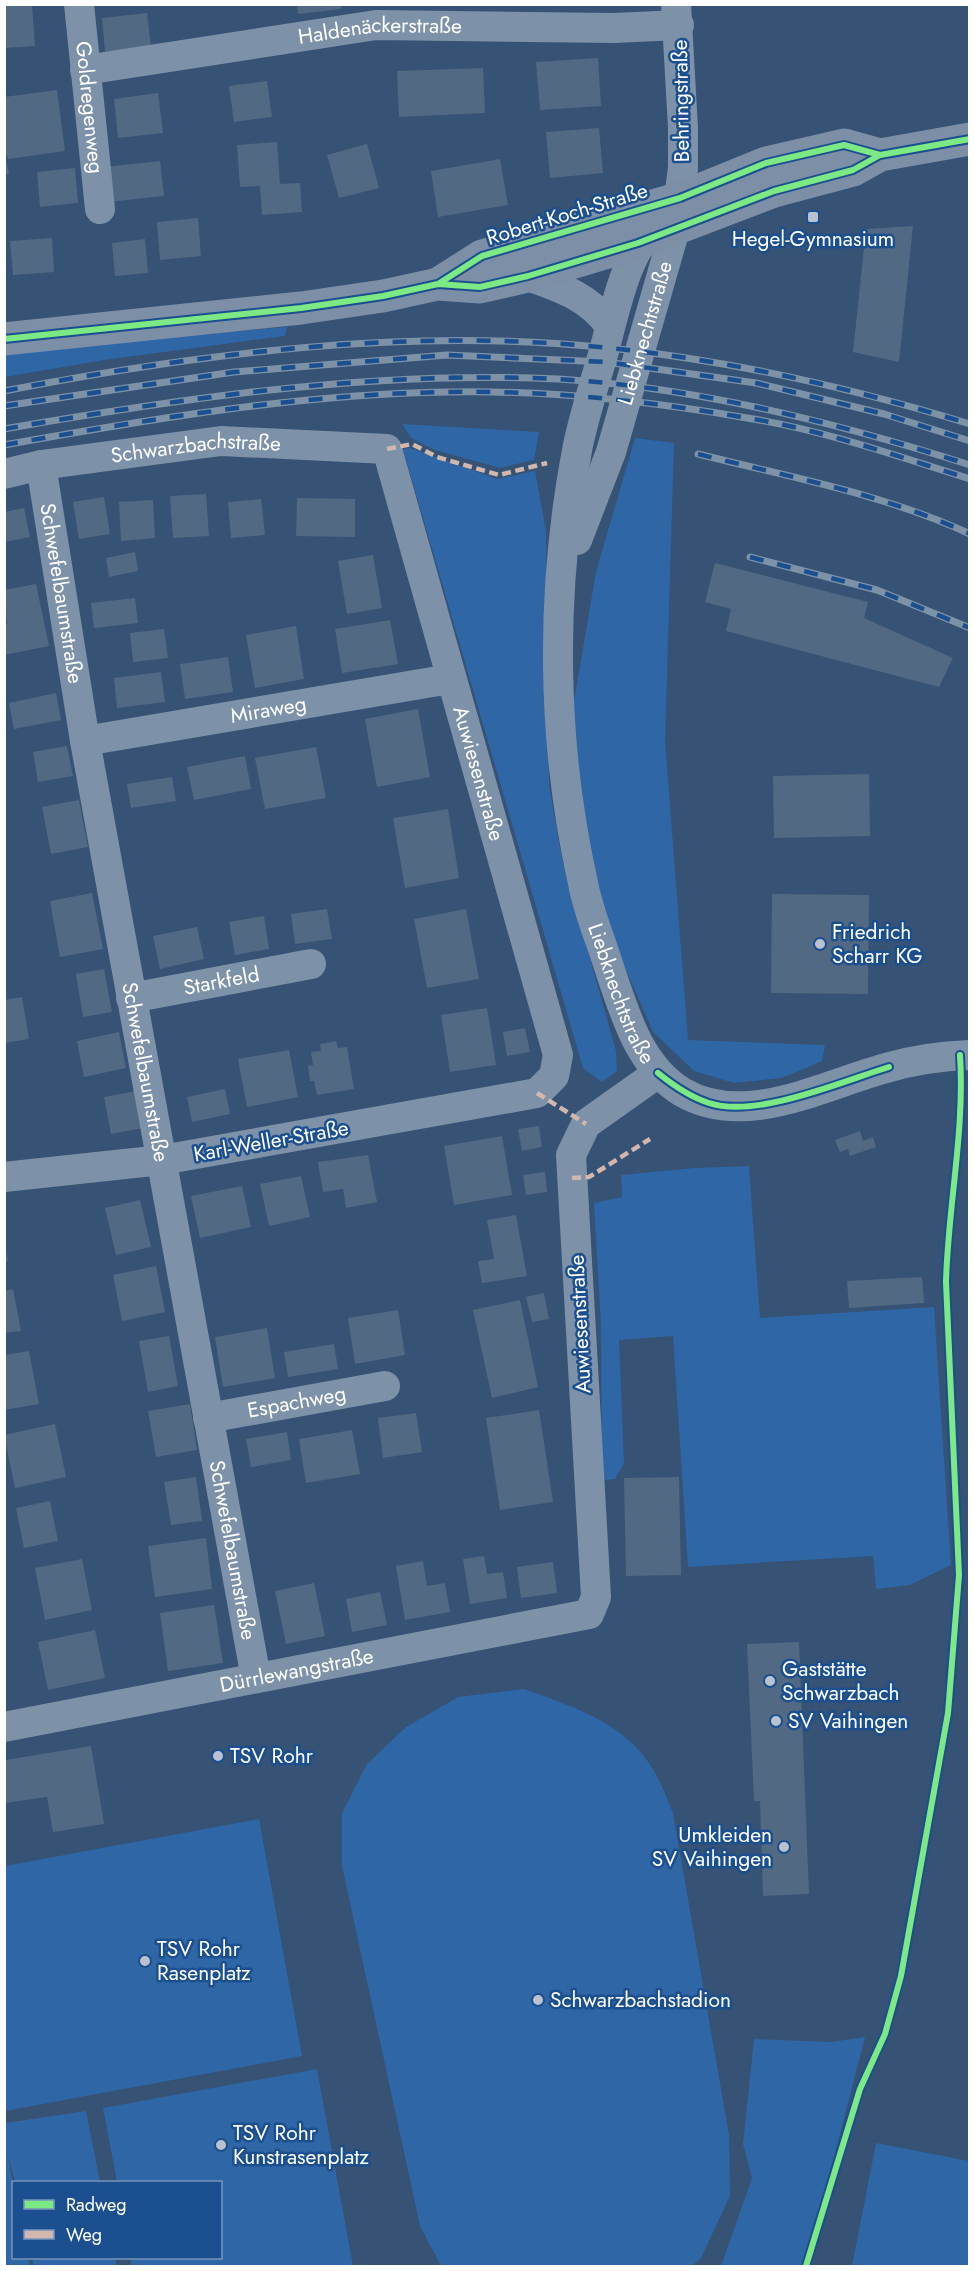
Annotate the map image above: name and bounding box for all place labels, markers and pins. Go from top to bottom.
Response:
marker: Hegel-Gymnasium [806,210,820,224]
place label: Hegel-Gymnasium [732,224,894,254]
place label: Friedrich Scharr KG [832,917,922,971]
marker: Friedrich Scharr KG [813,937,827,951]
place label: Gaststätte Schwarzbach [782,1654,899,1708]
marker: Gaststätte Schwarzbach [763,1674,777,1688]
place label: SV Vaihingen [788,1706,908,1736]
marker: SV Vaihingen [769,1714,783,1728]
place label: TSV Rohr [230,1741,314,1771]
marker: TSV Rohr [211,1749,225,1763]
place label: Umkleiden SV Vaihingen [652,1820,772,1874]
marker: Umkleiden SV Vaihingen [777,1840,791,1854]
place label: TSV Rohr Rasenplatz [157,1934,251,1988]
marker: TSV Rohr Rasenplatz [138,1954,152,1968]
place label: Schwarzbachstadion [550,1985,731,2015]
marker: Schwarzbachstadion [531,1993,545,2007]
place label: TSV Rohr Kunstrasenplatz [233,2118,369,2172]
marker: TSV Rohr Kunstrasenplatz [214,2138,228,2152]

